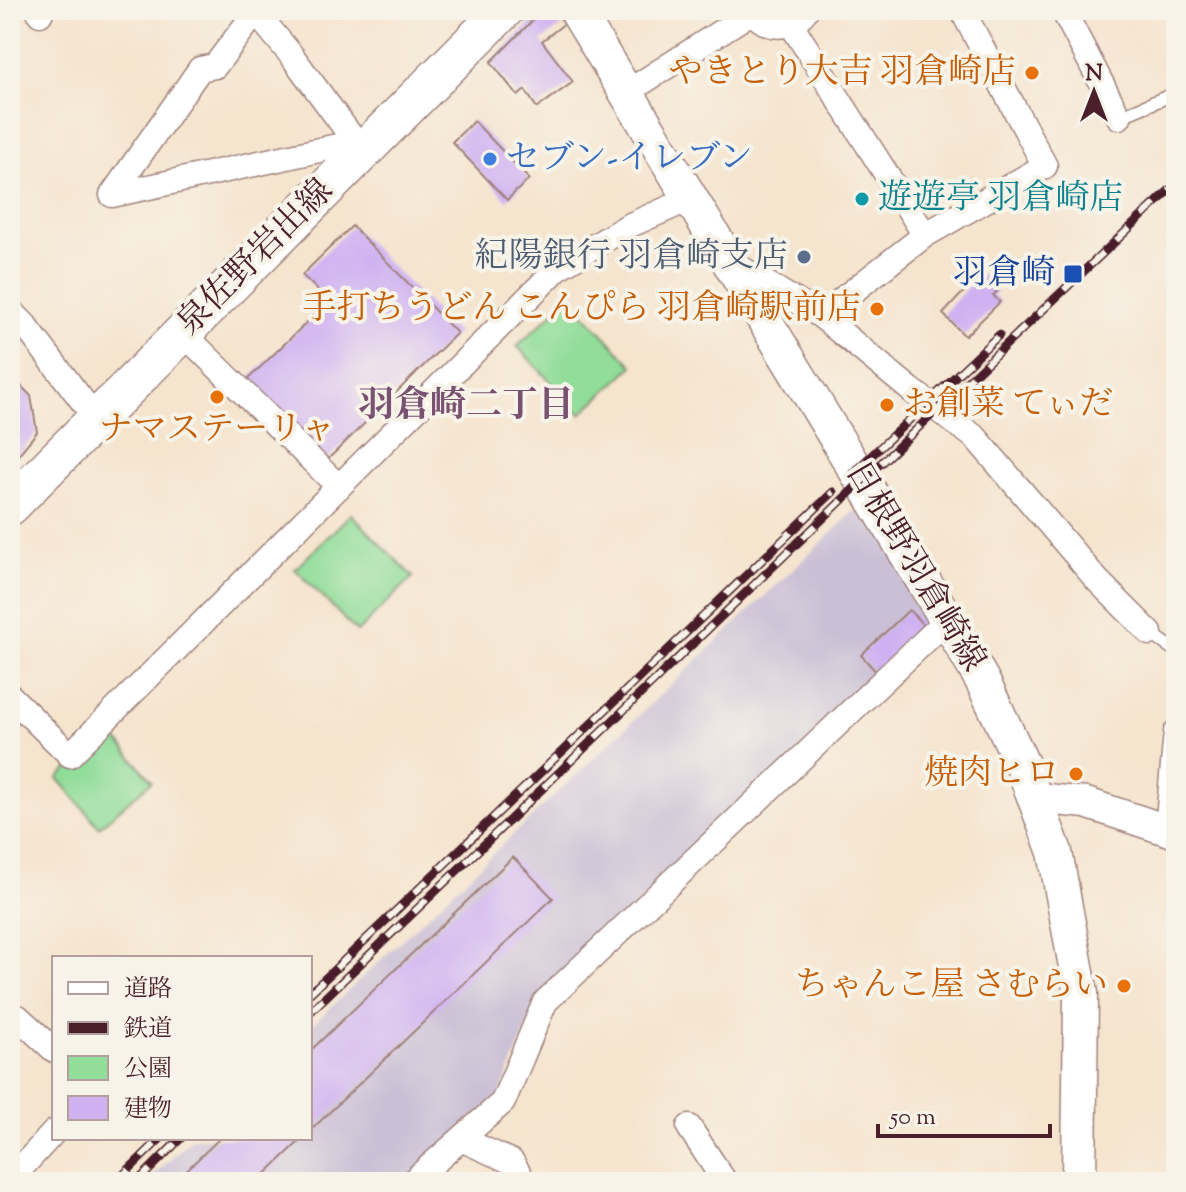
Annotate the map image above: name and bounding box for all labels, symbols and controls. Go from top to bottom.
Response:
place label: やきとり大吉 羽倉崎店 [669,49,1016,98]
north arrow [1054,52,1134,132]
text: N [1085,59,1103,91]
marker: やきとり大吉 羽倉崎店 [1023,64,1041,82]
place label: セブン-イレブン [506,135,753,184]
marker: セブン-イレブン [481,150,499,168]
street label: 泉佐野岩出線 [167,169,345,347]
place label: 遊遊亭 羽倉崎店 [878,175,1123,224]
marker: 遊遊亭 羽倉崎店 [853,190,871,208]
place label: 紀陽銀行 羽倉崎支店 [475,233,788,282]
marker: 紀陽銀行 羽倉崎支店 [795,248,813,266]
place label: 羽倉崎 [953,250,1055,299]
marker: 羽倉崎 [1062,263,1084,285]
place label: 手打ちうどん こんぴら 羽倉崎駅前店 [303,285,861,334]
marker: 手打ちうどん こんぴら 羽倉崎駅前店 [868,300,886,318]
district label: 羽倉崎二丁目 [358,381,574,433]
place label: お創菜 てぃだ [903,381,1114,430]
marker: ナマステーリャ [208,388,226,406]
marker: お創菜 てぃだ [878,396,896,414]
place label: ナマステーリャ [99,406,335,455]
street label: 日根野羽倉崎線 [832,452,996,682]
place label: 焼肉ヒロ [924,750,1060,799]
marker: 焼肉ヒロ [1067,765,1085,783]
legend [52,956,312,1140]
place label: ちゃんこ屋 さむらい [795,962,1108,1011]
text: 道路 [124,973,172,1007]
marker: ちゃんこ屋 さむらい [1115,977,1133,995]
text: 鉄道 [124,1013,172,1047]
text: 公園 [124,1053,172,1087]
scale bar [878,1088,1050,1138]
text: 建物 [124,1093,172,1127]
text: 50 m [888,1101,936,1135]

